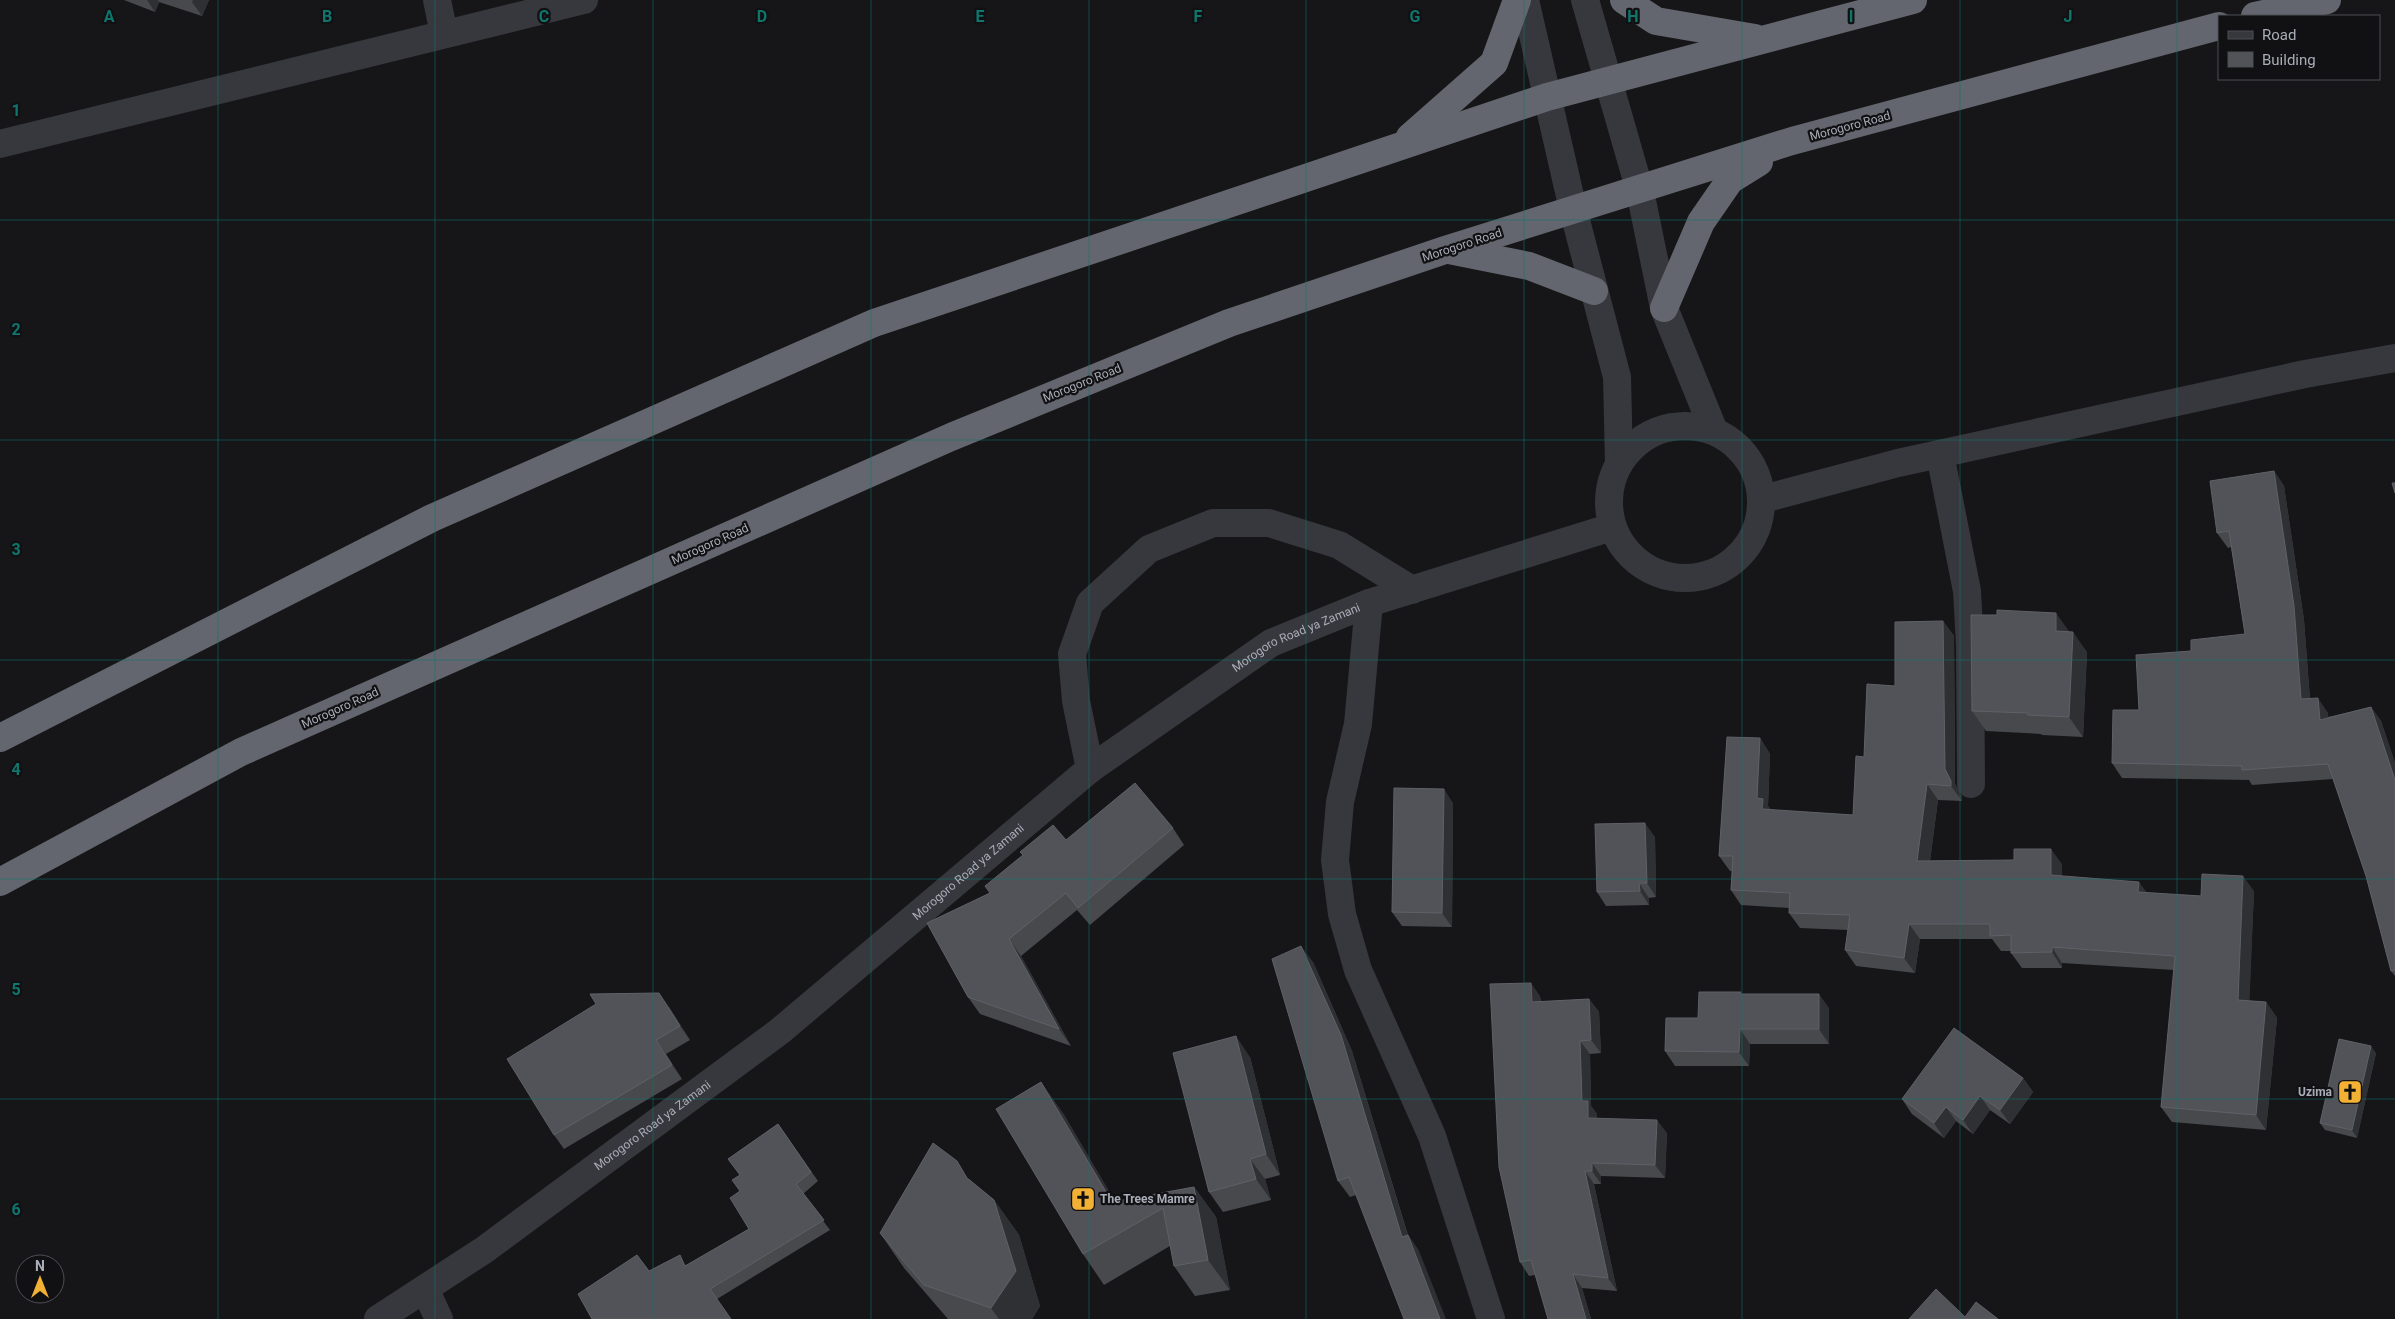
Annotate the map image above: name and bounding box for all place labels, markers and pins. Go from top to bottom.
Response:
church icon: Uzima [2337,1079,2363,1105]
place label: Uzima [2298,1085,2333,1099]
church icon: The Trees Mamre [1070,1186,1096,1212]
place label: The Trees Mamre [1100,1192,1195,1206]

